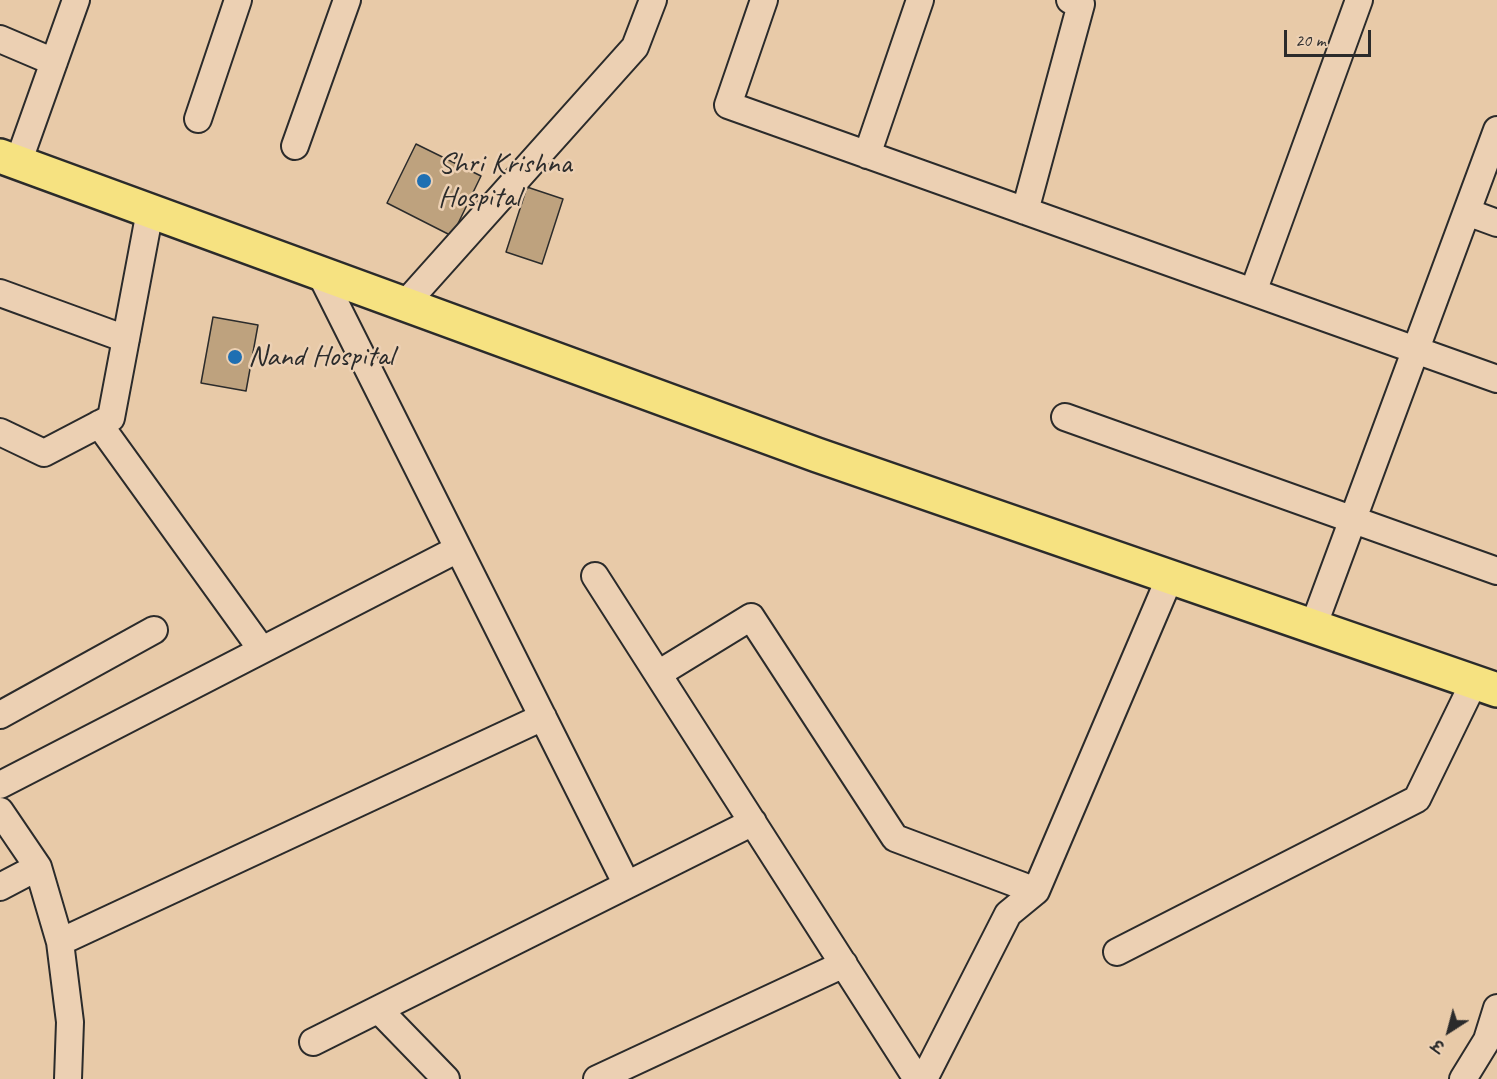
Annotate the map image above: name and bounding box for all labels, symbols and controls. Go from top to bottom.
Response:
scale bar [1287,18,1374,56]
text: 20 m [1295,29,1326,51]
place label: Shri Krishna Hospital [438,146,572,216]
marker: Shri Krishna Hospital [415,172,433,190]
place label: Nand Hospital [248,339,394,375]
marker: Nand Hospital [226,348,244,366]
north arrow [1419,1001,1479,1061]
text: उ [1428,1034,1449,1057]

